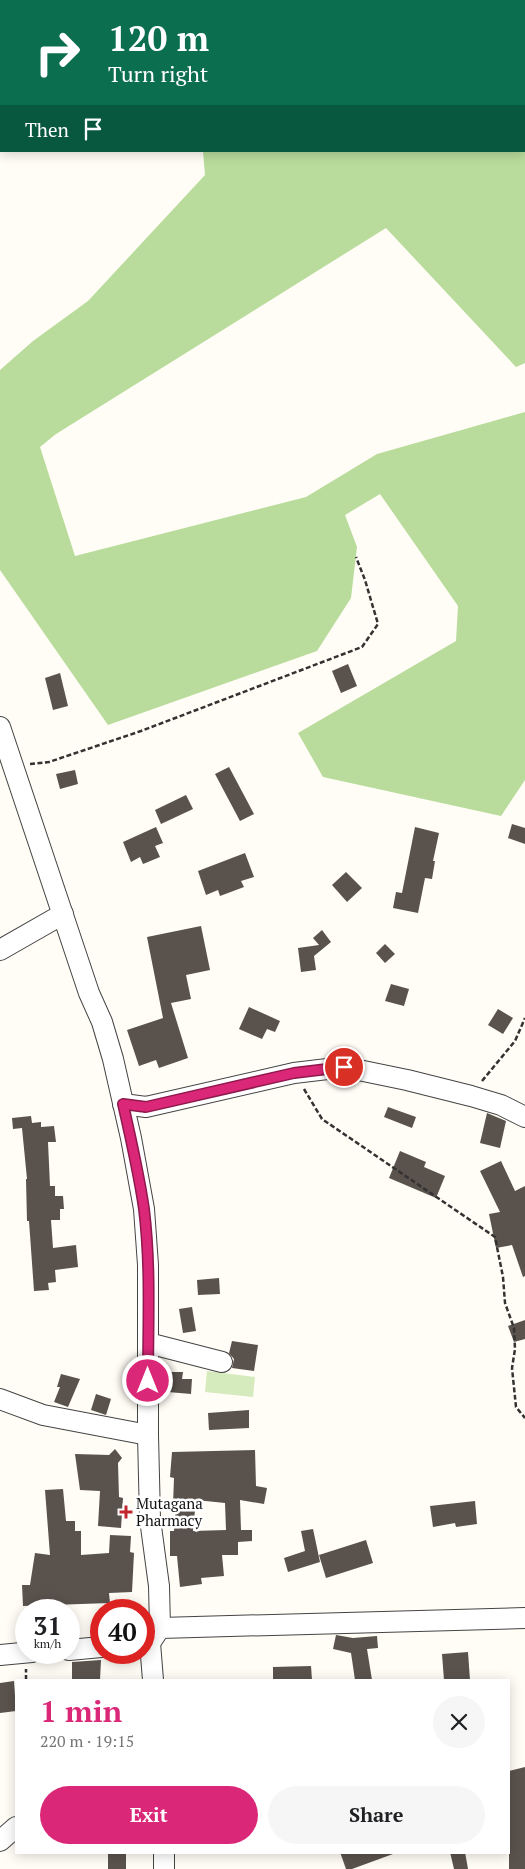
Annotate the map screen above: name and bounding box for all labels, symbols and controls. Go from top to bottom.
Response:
text: 120 m [108,15,209,61]
icon: right [25,20,90,85]
text: Turn right [108,59,208,88]
icon: arrive [79,115,107,143]
text: Then [25,117,69,142]
pin [323,1046,365,1088]
icon: arrive [330,1053,358,1081]
position arrow [121,1354,173,1406]
place label: Mutagana Pharmacy [136,1493,203,1530]
marker: Mutagana Pharmacy [120,1506,132,1518]
speed limit sign: 40 [90,1599,155,1664]
text: 31 [33,1609,62,1642]
text: km/h [34,1636,61,1651]
text: 1 min [40,1691,122,1731]
button: close [433,1696,485,1748]
text: 220 m · 19:15 [40,1730,134,1752]
button: Exit [40,1786,258,1844]
button: Share [268,1786,485,1844]

